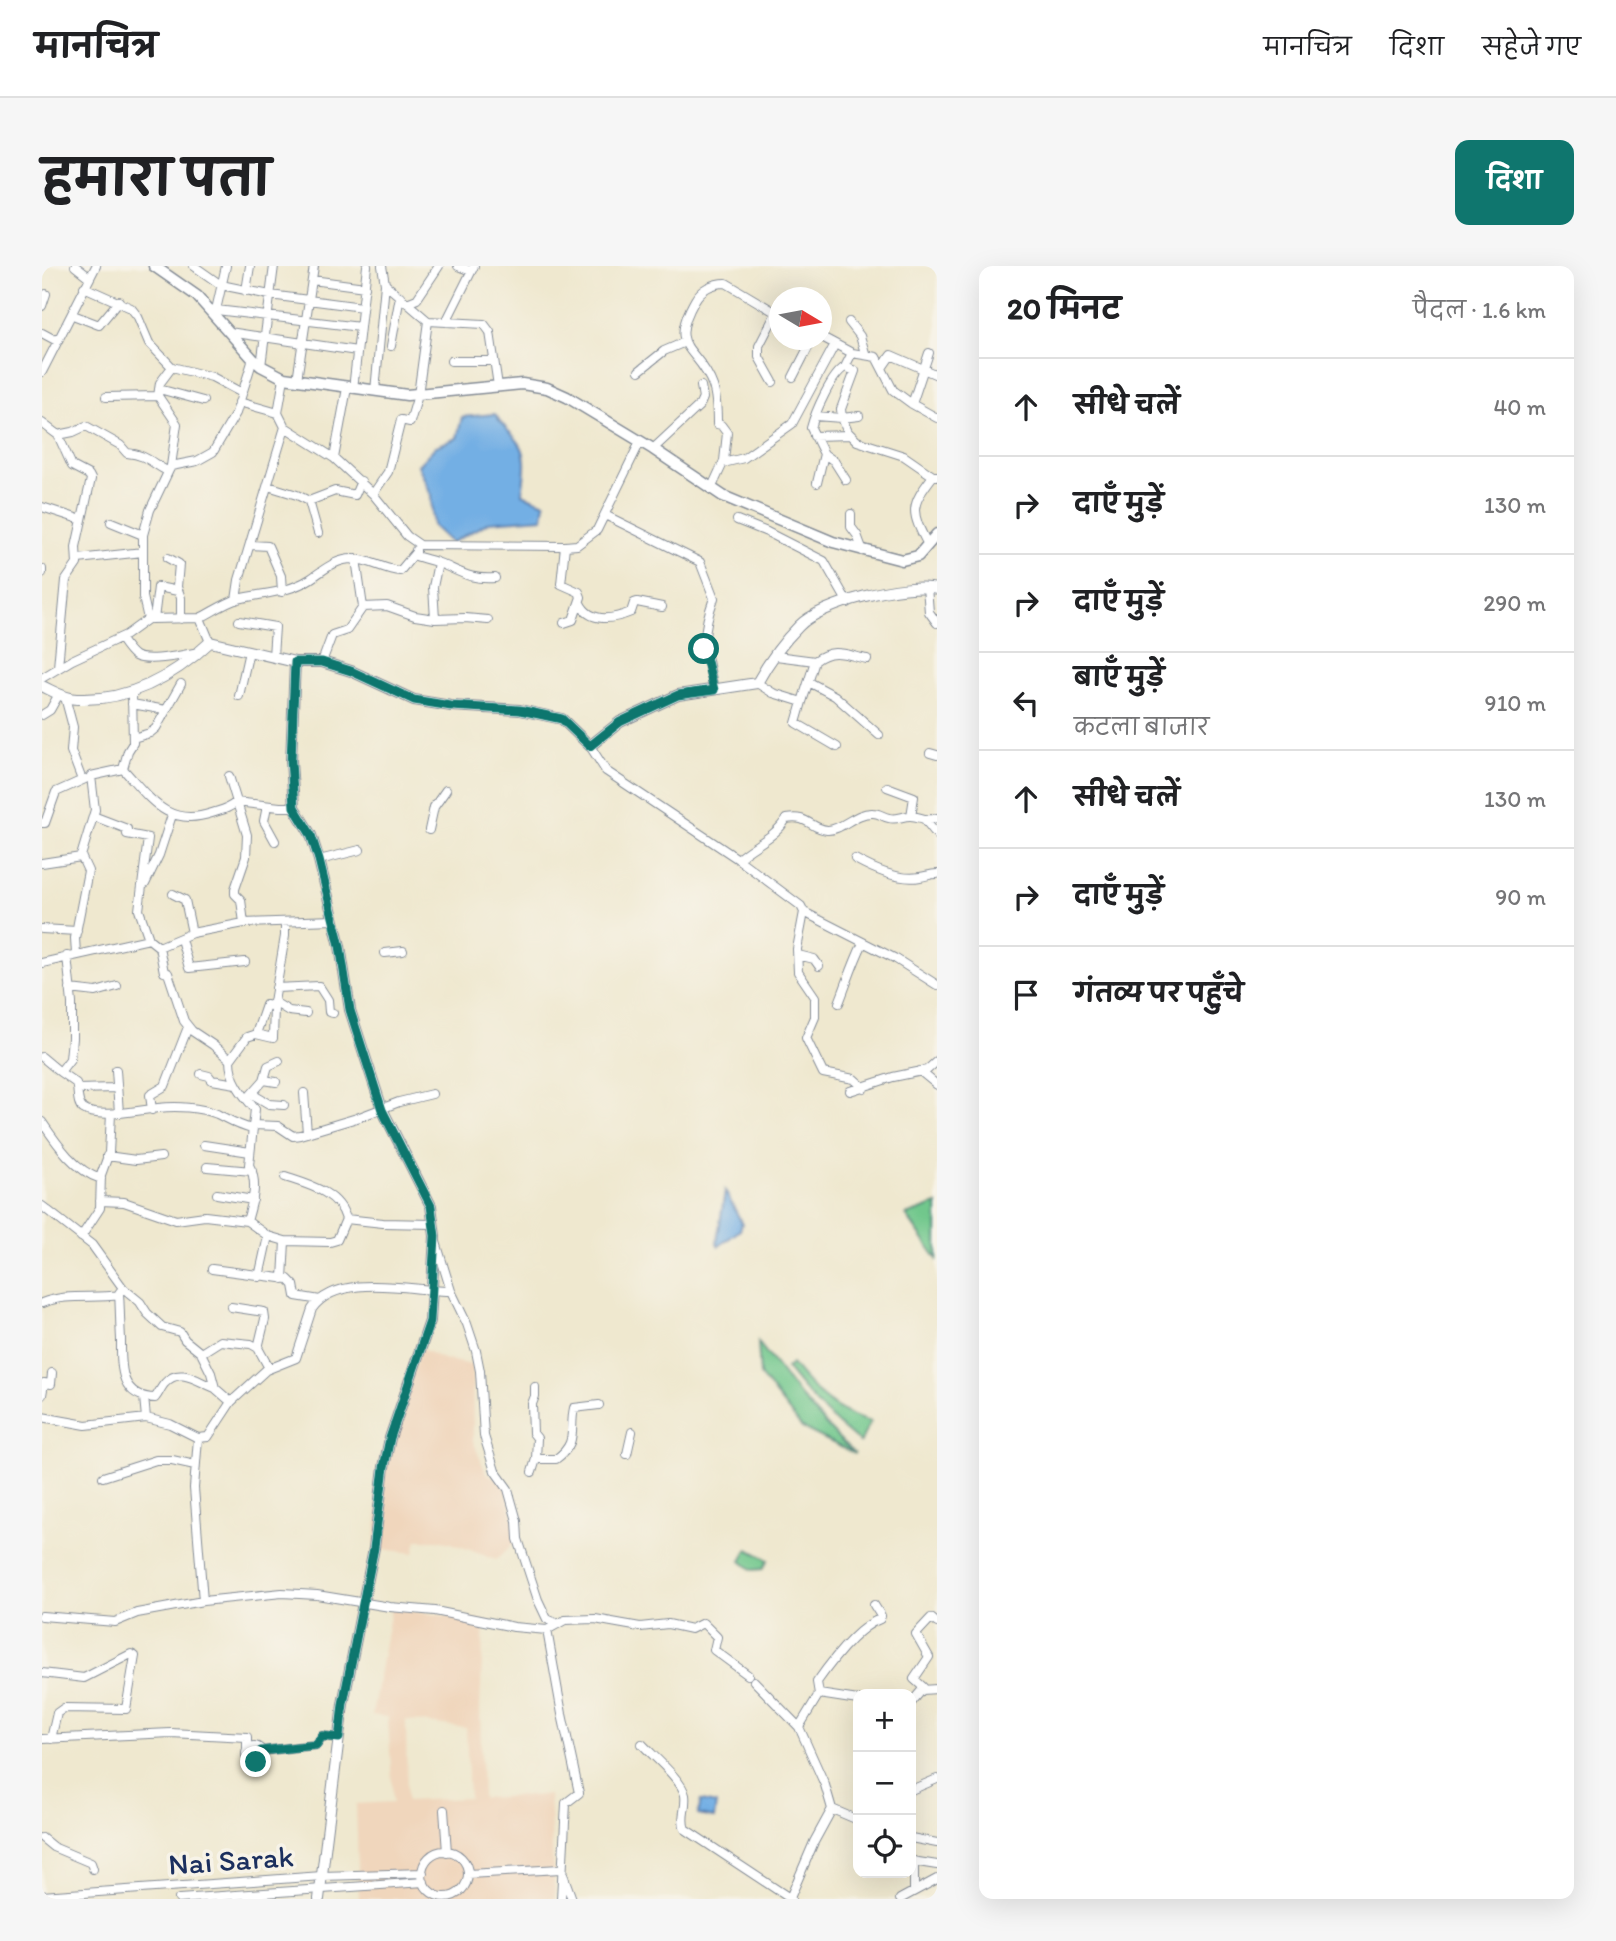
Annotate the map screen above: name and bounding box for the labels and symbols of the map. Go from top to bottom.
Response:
north arrow [769,287,832,350]
route start [688,633,719,664]
route end [240,1746,271,1777]
street label: Nai Sarak [167,1837,295,1883]

